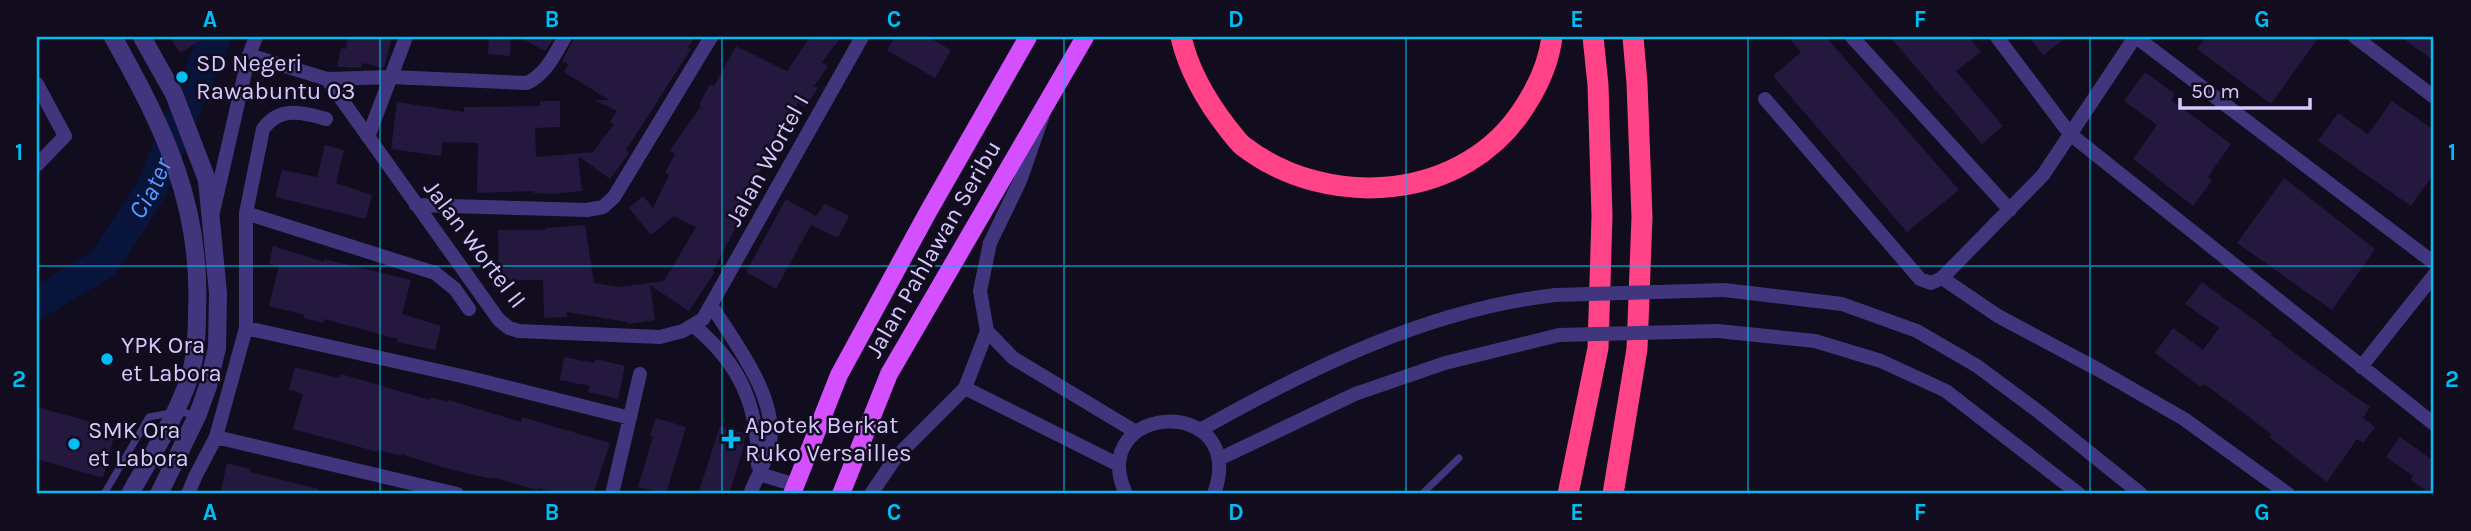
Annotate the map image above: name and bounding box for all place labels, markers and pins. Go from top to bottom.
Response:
place label: SD Negeri Rawabuntu 03 [196,49,355,105]
marker: SD Negeri Rawabuntu 03 [174,69,190,85]
place label: YPK Ora et Labora [121,331,222,387]
marker: YPK Ora et Labora [99,351,115,367]
place label: Apotek Berkat Ruko Versailles [745,411,912,467]
place label: SMK Ora et Labora [88,416,189,472]
marker: Apotek Berkat Ruko Versailles [723,431,739,447]
marker: SMK Ora et Labora [66,436,82,452]

